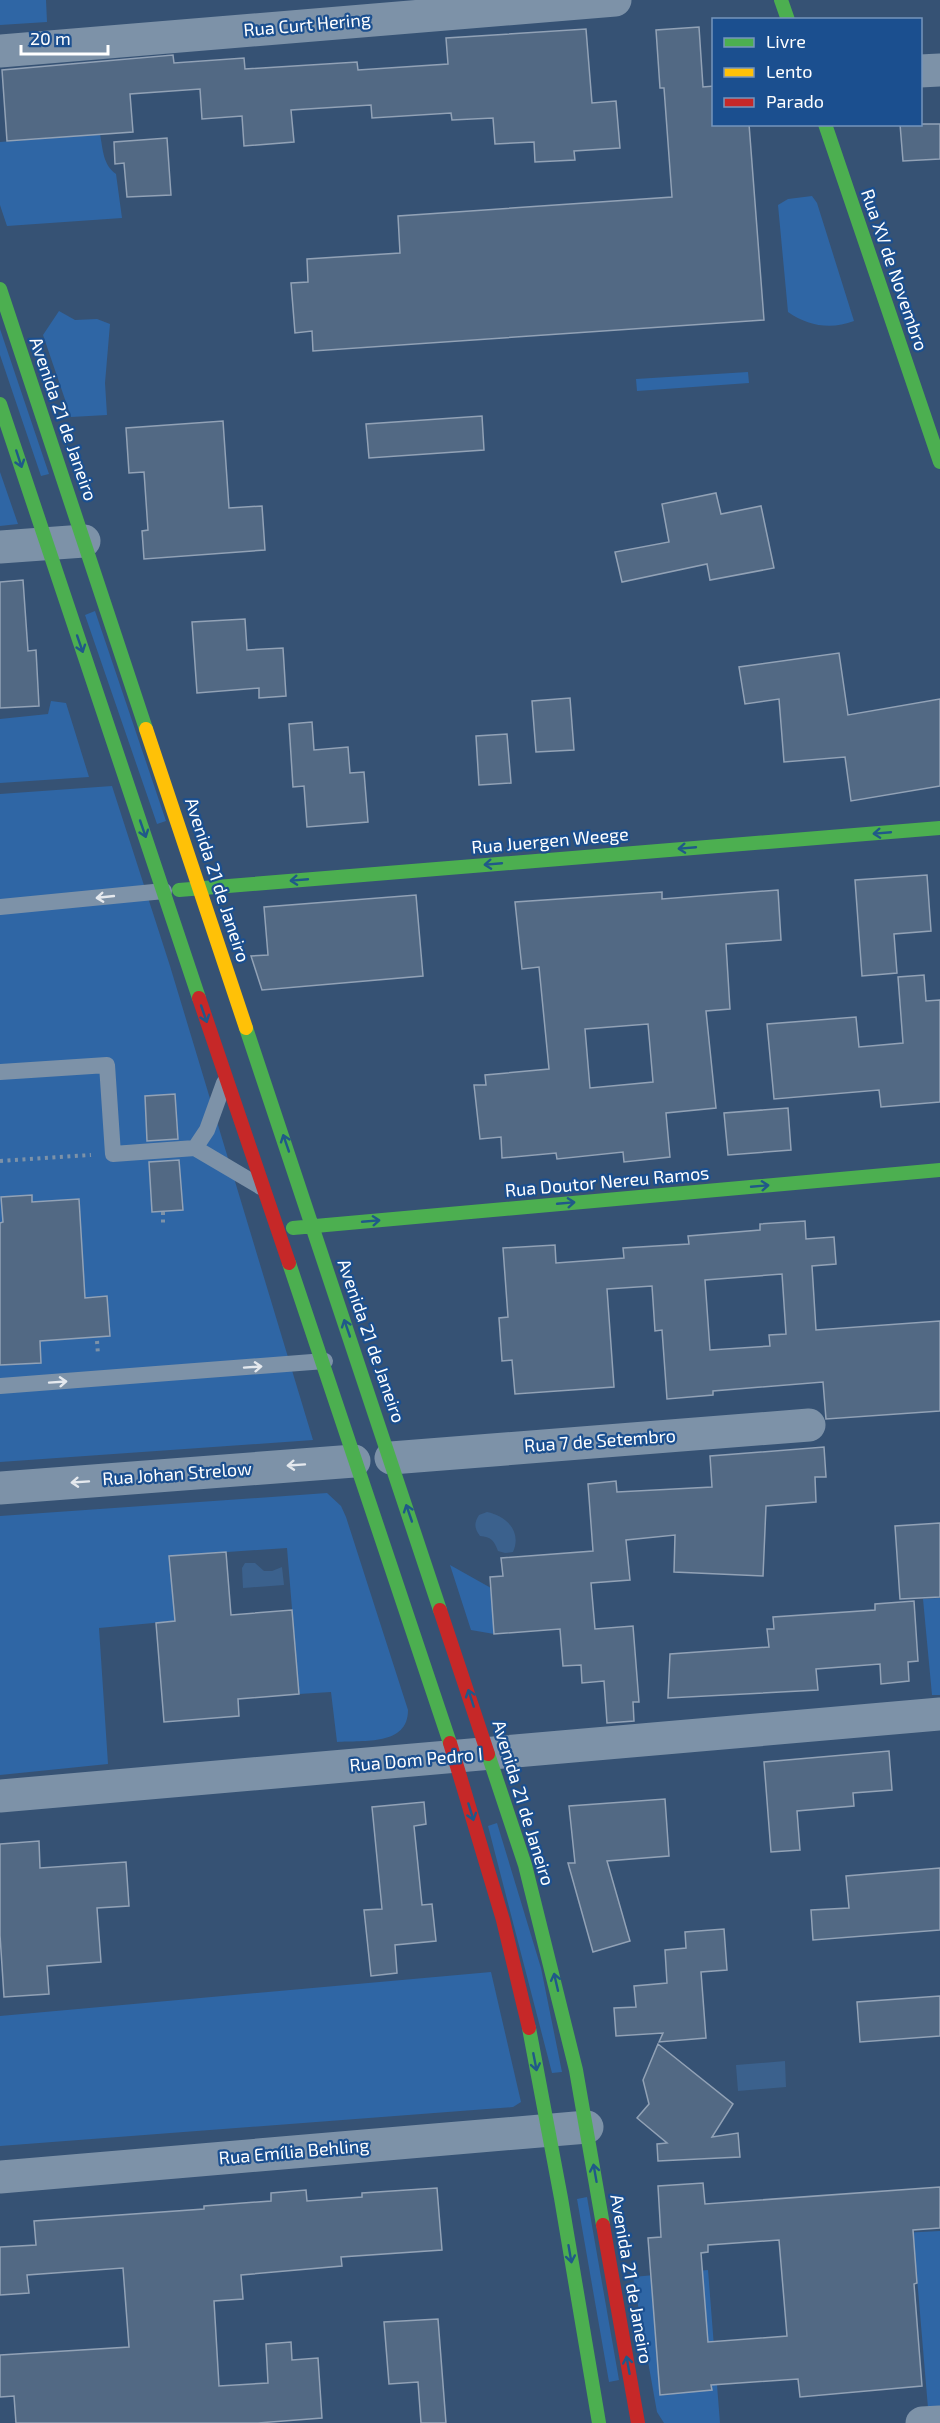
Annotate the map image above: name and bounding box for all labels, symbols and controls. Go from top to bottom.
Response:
street label: Rua Curt Hering [242,7,372,41]
scale bar [21,18,108,56]
legend [712,18,922,126]
text: 20 m [30,27,71,49]
text: Livre [766,30,806,52]
text: Lento [766,60,812,82]
text: Parado [766,90,824,112]
street label: Rua XV de Novembro [857,186,933,354]
street label: Avenida 21 de Janeiro [26,334,102,503]
one-way arrow [14,449,25,468]
one-way arrow [76,634,87,653]
street label: Avenida 21 de Janeiro [181,795,255,965]
one-way arrow [138,819,149,838]
street label: Rua Juergen Weege [470,822,629,858]
one-way arrow [872,828,892,839]
one-way arrow [678,843,698,854]
one-way arrow [484,859,503,870]
one-way arrow [289,875,309,886]
one-way arrow [96,892,116,903]
one-way arrow [200,1004,211,1023]
one-way arrow [279,1134,290,1153]
street label: Rua Doutor Nereu Ramos [504,1161,710,1201]
one-way arrow [749,1180,769,1191]
one-way arrow [555,1198,575,1209]
one-way arrow [361,1215,381,1226]
street label: Avenida 21 de Janeiro [334,1256,410,1425]
one-way arrow [341,1319,352,1338]
one-way arrow [242,1361,262,1372]
one-way arrow [48,1376,68,1387]
street label: Rua 7 de Setembro [523,1424,677,1456]
street label: Rua Johan Strelow [101,1457,253,1489]
one-way arrow [286,1460,306,1471]
one-way arrow [71,1476,91,1487]
one-way arrow [403,1504,414,1523]
one-way arrow [465,1689,476,1708]
street label: Avenida 21 de Janeiro [488,1717,560,1888]
street label: Rua Dom Pedro I [348,1742,483,1776]
one-way arrow [466,1802,477,1821]
one-way arrow [549,1973,561,1992]
one-way arrow [530,2052,541,2071]
street label: Rua Emília Behling [218,2133,370,2169]
one-way arrow [589,2164,600,2183]
street label: Avenida 21 de Janeiro [606,2192,658,2365]
one-way arrow [565,2243,576,2263]
one-way arrow [622,2356,633,2376]

